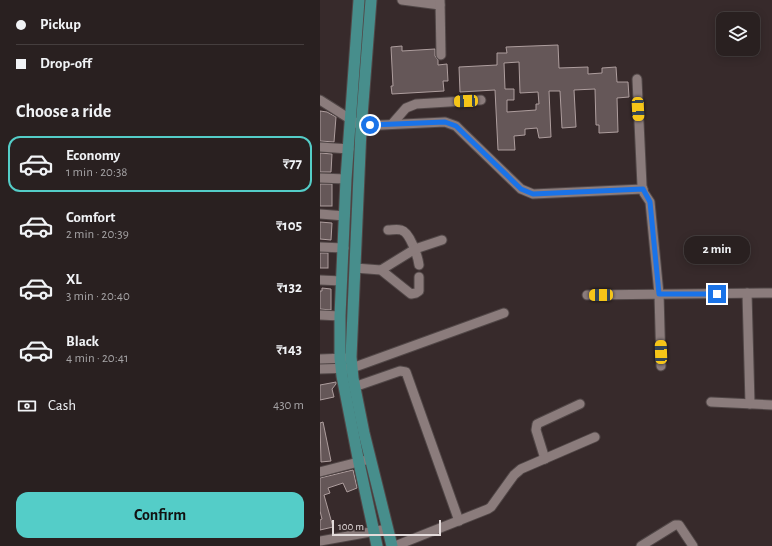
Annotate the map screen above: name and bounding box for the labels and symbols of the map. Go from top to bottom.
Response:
car [454,94,478,108]
car [631,97,645,121]
route start [361,116,379,134]
callout: 2 min [684,236,750,264]
route end [708,285,726,303]
car [589,289,613,301]
car [655,340,667,364]
scale bar [332,518,441,537]

